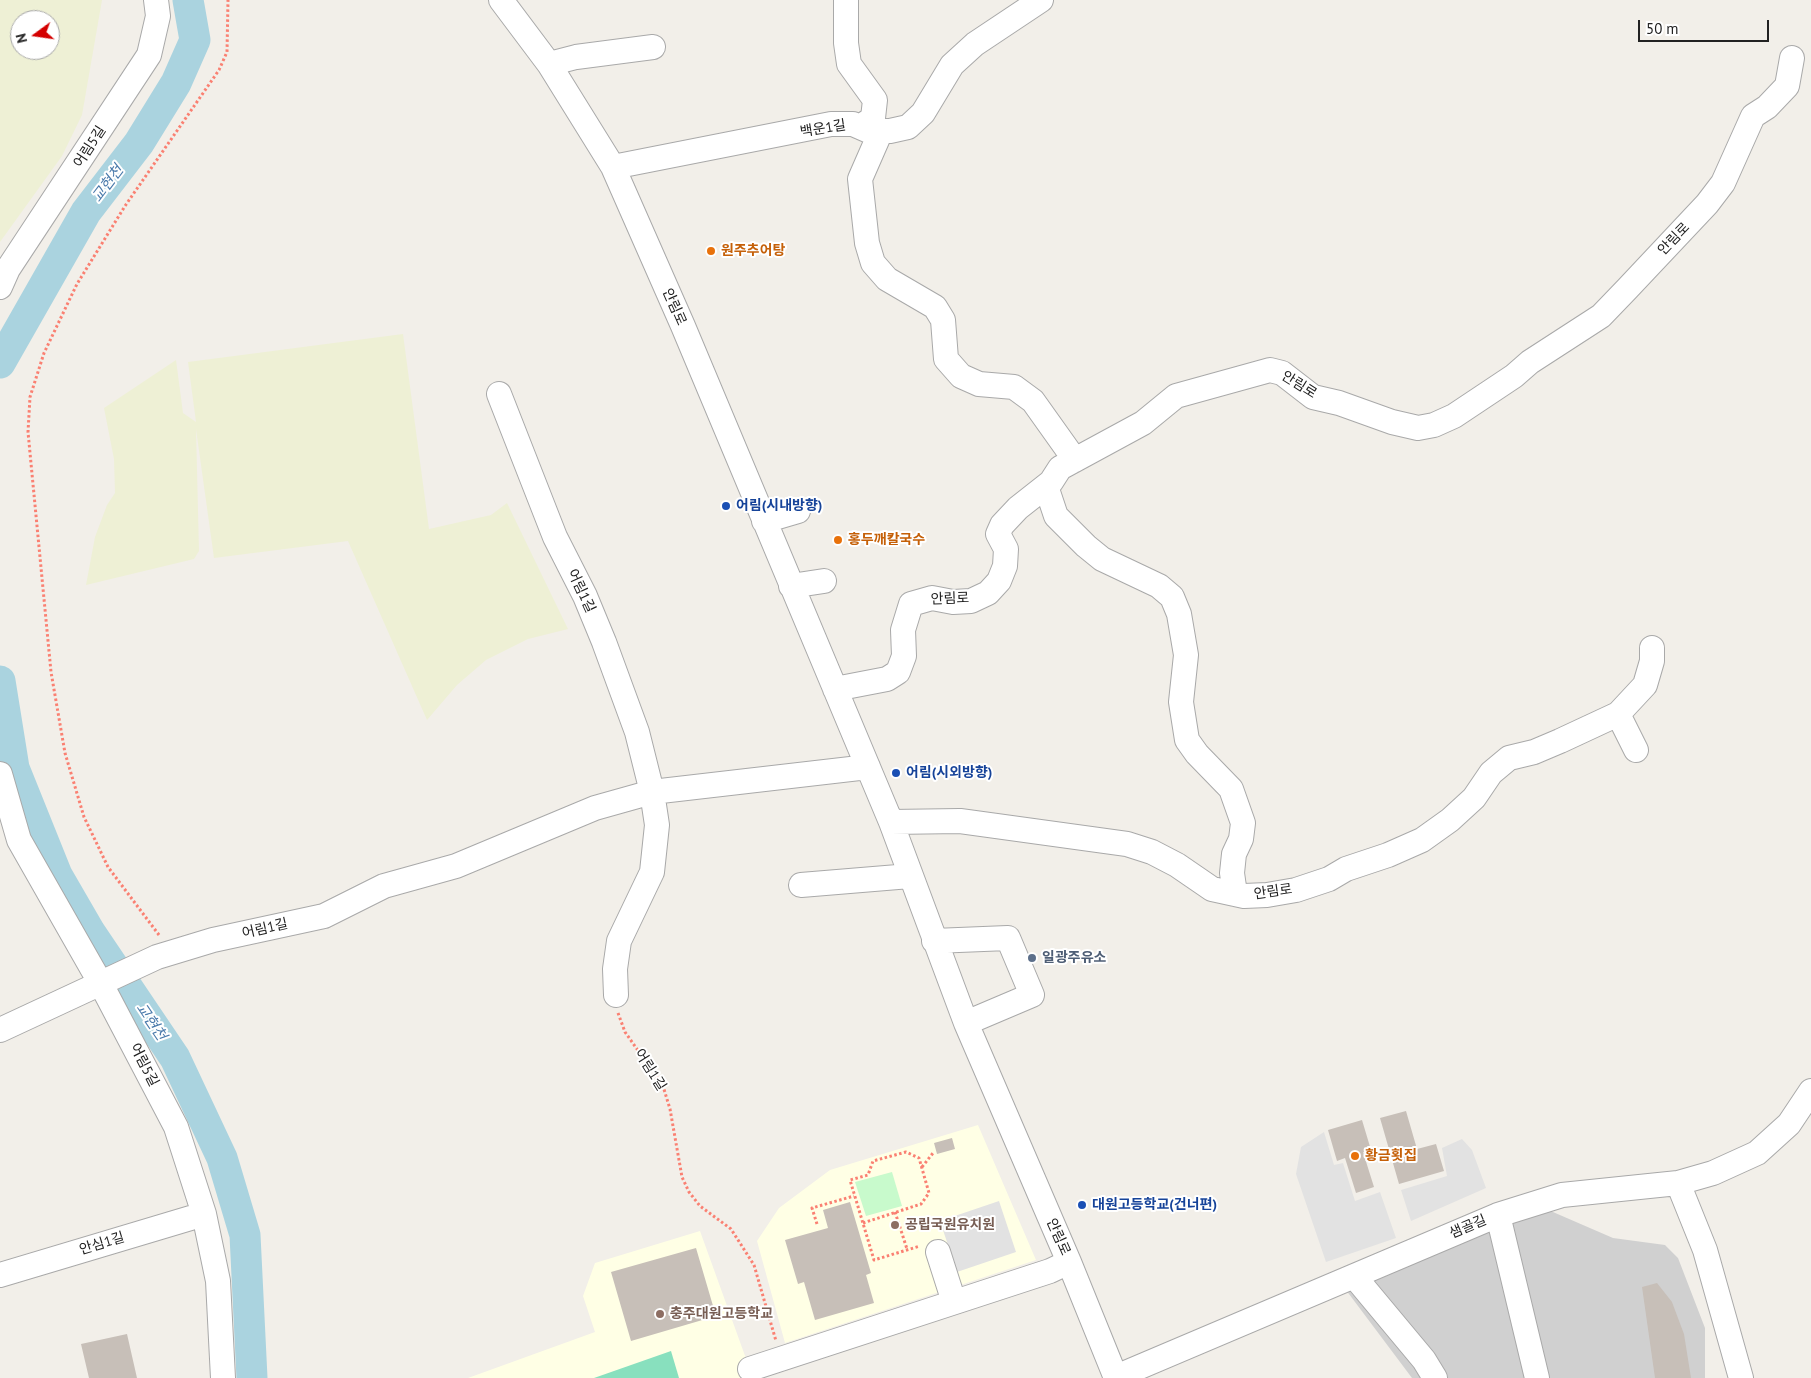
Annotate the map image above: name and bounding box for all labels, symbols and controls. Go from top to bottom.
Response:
north arrow [10,10,60,60]
scale bar [1641,10,1772,42]
text: 50 m [1646,19,1679,38]
text: N [12,32,31,45]
street label: 백운1길 [799,117,847,141]
street label: 어림5길 [70,123,110,171]
water label: 교현천 [88,162,128,206]
street label: 안림로 [1655,219,1693,259]
place label: 원주추어탕 [721,243,785,259]
marker: 원주추어탕 [705,245,717,257]
street label: 안림로 [658,286,690,328]
street label: 안림로 [1278,368,1320,402]
place label: 어림(시내방향) [736,498,822,514]
marker: 어림(시내방향) [720,500,732,512]
place label: 홍두깨칼국수 [848,532,925,548]
marker: 홍두깨칼국수 [832,534,844,546]
street label: 어림1길 [564,566,598,616]
street label: 안림로 [930,590,970,608]
place label: 어림(시외방향) [906,765,992,781]
marker: 어림(시외방향) [890,767,902,779]
street label: 안림로 [1253,881,1293,903]
street label: 어림1길 [241,916,289,942]
place label: 일광주유소 [1042,950,1106,966]
marker: 일광주유소 [1026,952,1038,964]
water label: 교현천 [132,1000,170,1044]
street label: 어림5길 [126,1041,162,1089]
street label: 어림1길 [631,1046,669,1094]
place label: 황금횟집 [1365,1148,1417,1164]
marker: 황금횟집 [1349,1150,1361,1162]
place label: 대원고등학교(건너편) [1092,1197,1217,1213]
marker: 대원고등학교(건너편) [1076,1199,1088,1211]
street label: 샘골길 [1447,1212,1489,1242]
street label: 안림로 [1042,1216,1074,1258]
place label: 공립국원유치원 [905,1217,995,1233]
marker: 공립국원유치원 [889,1219,901,1231]
street label: 안심1길 [77,1229,127,1259]
place label: 충주대원고등학교 [670,1306,773,1322]
marker: 충주대원고등학교 [654,1308,666,1320]

